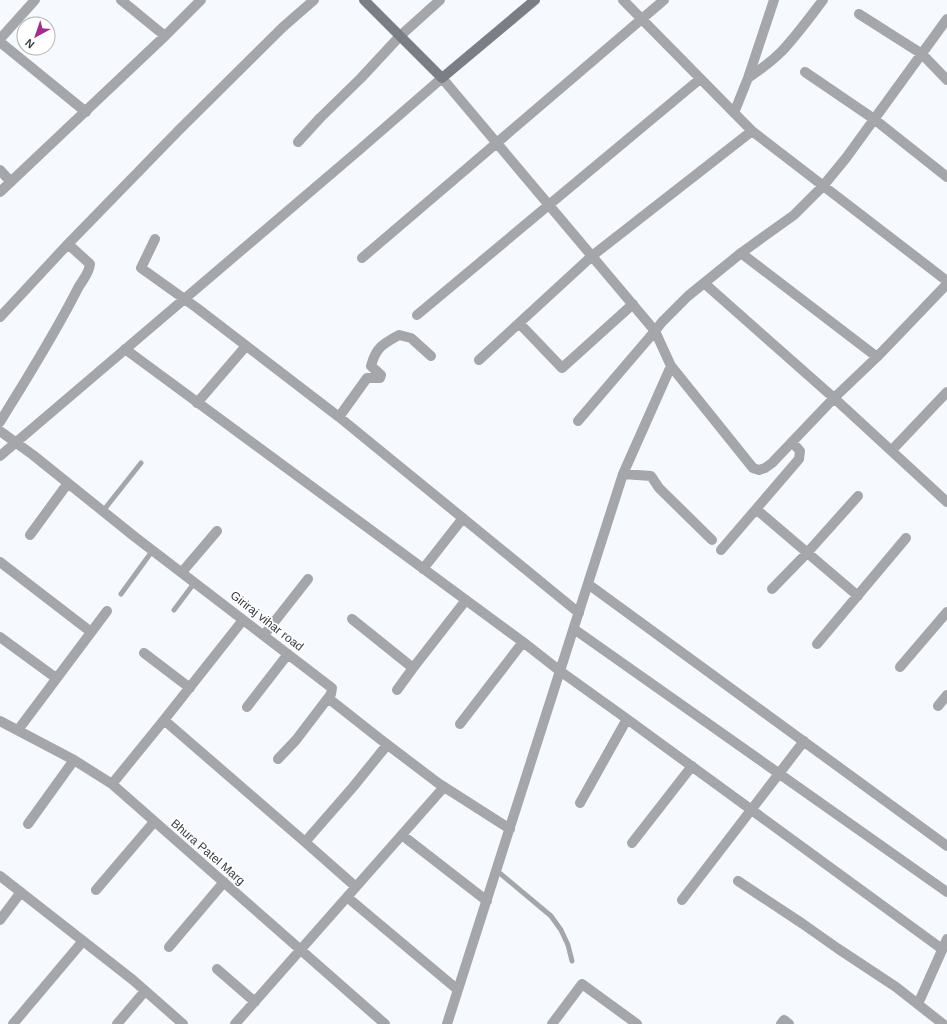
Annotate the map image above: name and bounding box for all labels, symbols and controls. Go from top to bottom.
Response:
north arrow [16,16,56,56]
text: N [23,36,36,51]
street label: Giriraj vihar road [228,588,306,654]
street label: Bhura Patel Marg [168,816,248,888]

